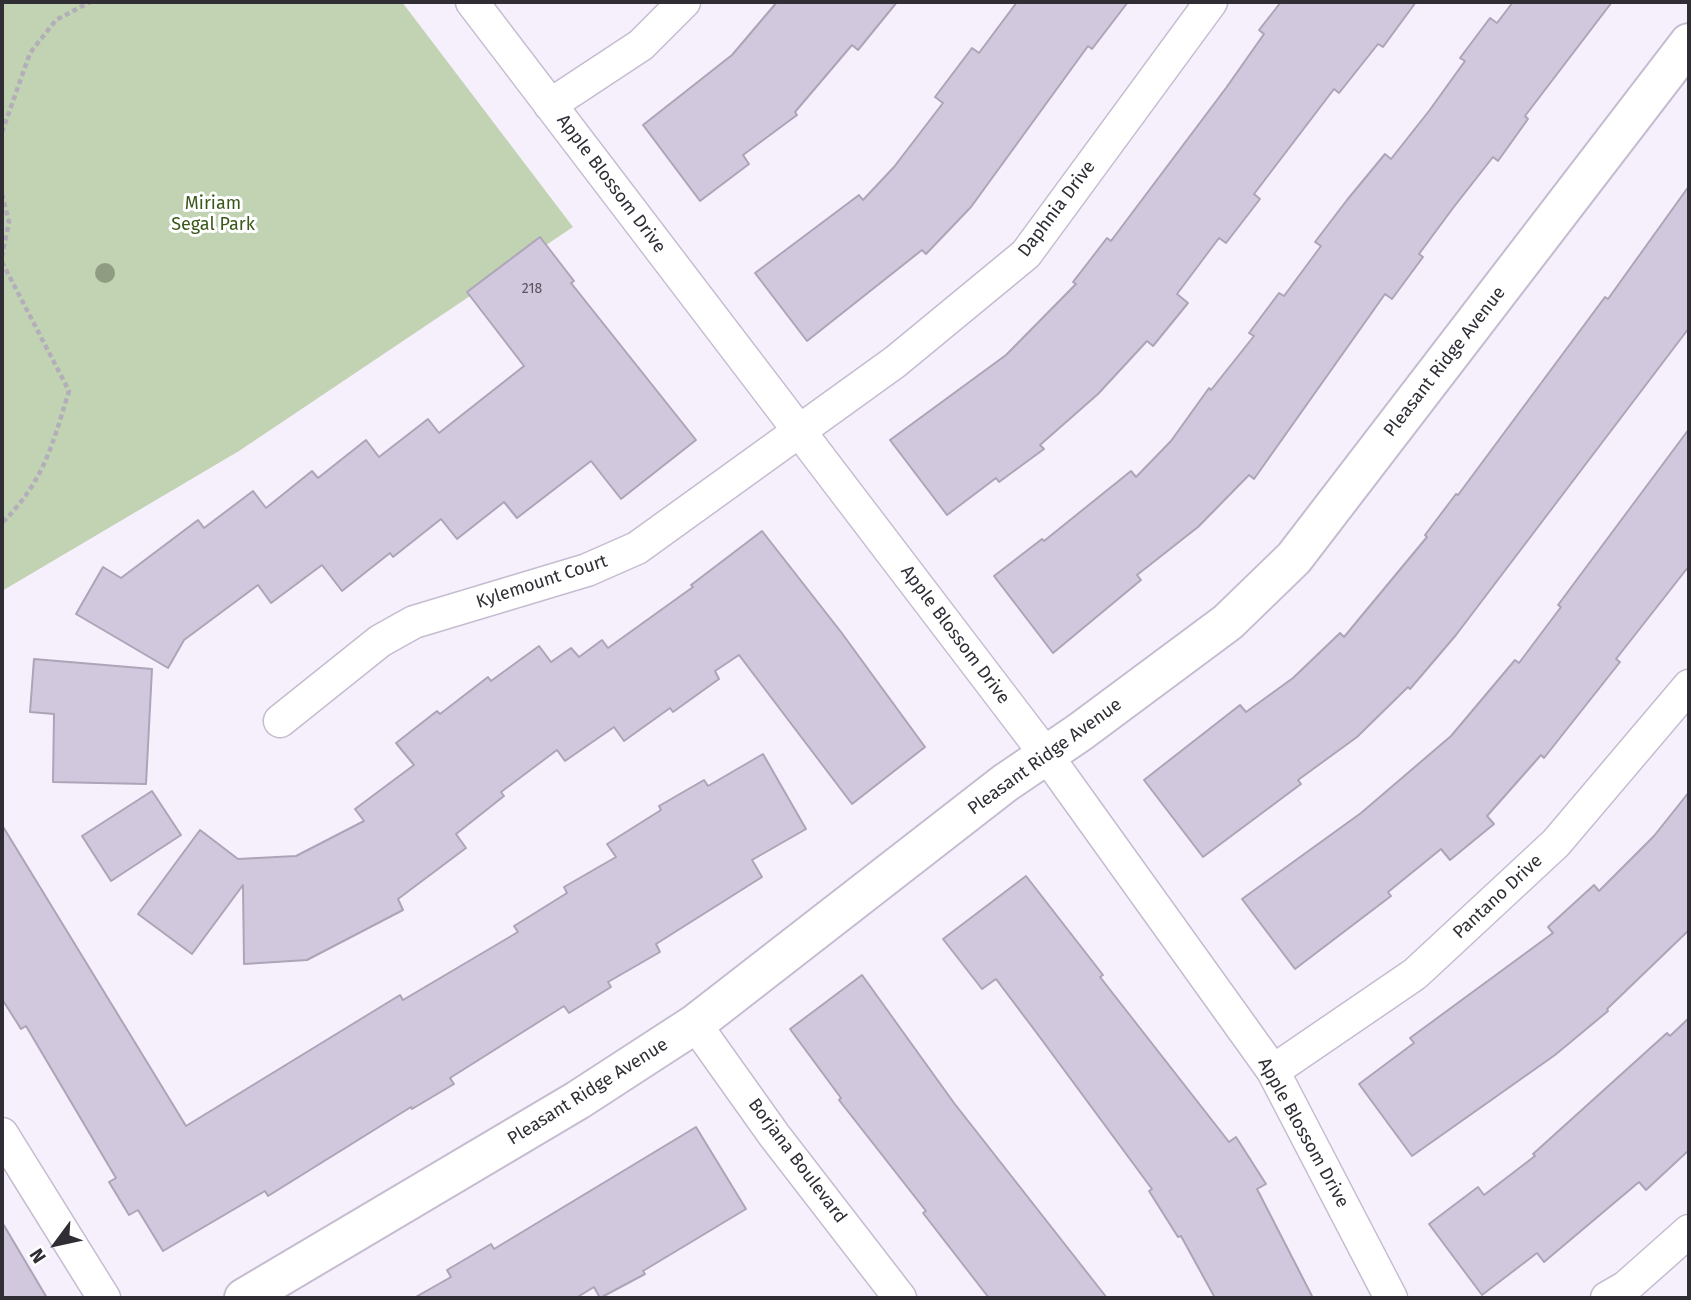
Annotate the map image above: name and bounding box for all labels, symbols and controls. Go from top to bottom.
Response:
street label: Apple Blossom Drive [552,111,670,257]
street label: Daphnia Drive [1014,157,1100,261]
park label: Miriam Segal Park [171,193,255,235]
house number: 218 [522,281,542,297]
street label: Pleasant Ridge Avenue [1380,283,1510,441]
street label: Kylemount Court [474,551,610,613]
street label: Apple Blossom Drive [896,562,1014,708]
street label: Pleasant Ridge Avenue [964,694,1126,820]
street label: Pantano Drive [1449,850,1547,944]
street label: Pleasant Ridge Avenue [504,1034,672,1150]
street label: Apple Blossom Drive [1253,1054,1353,1212]
street label: Borjana Boulevard [743,1094,851,1228]
north arrow [21,1209,91,1279]
text: N [25,1244,51,1267]

